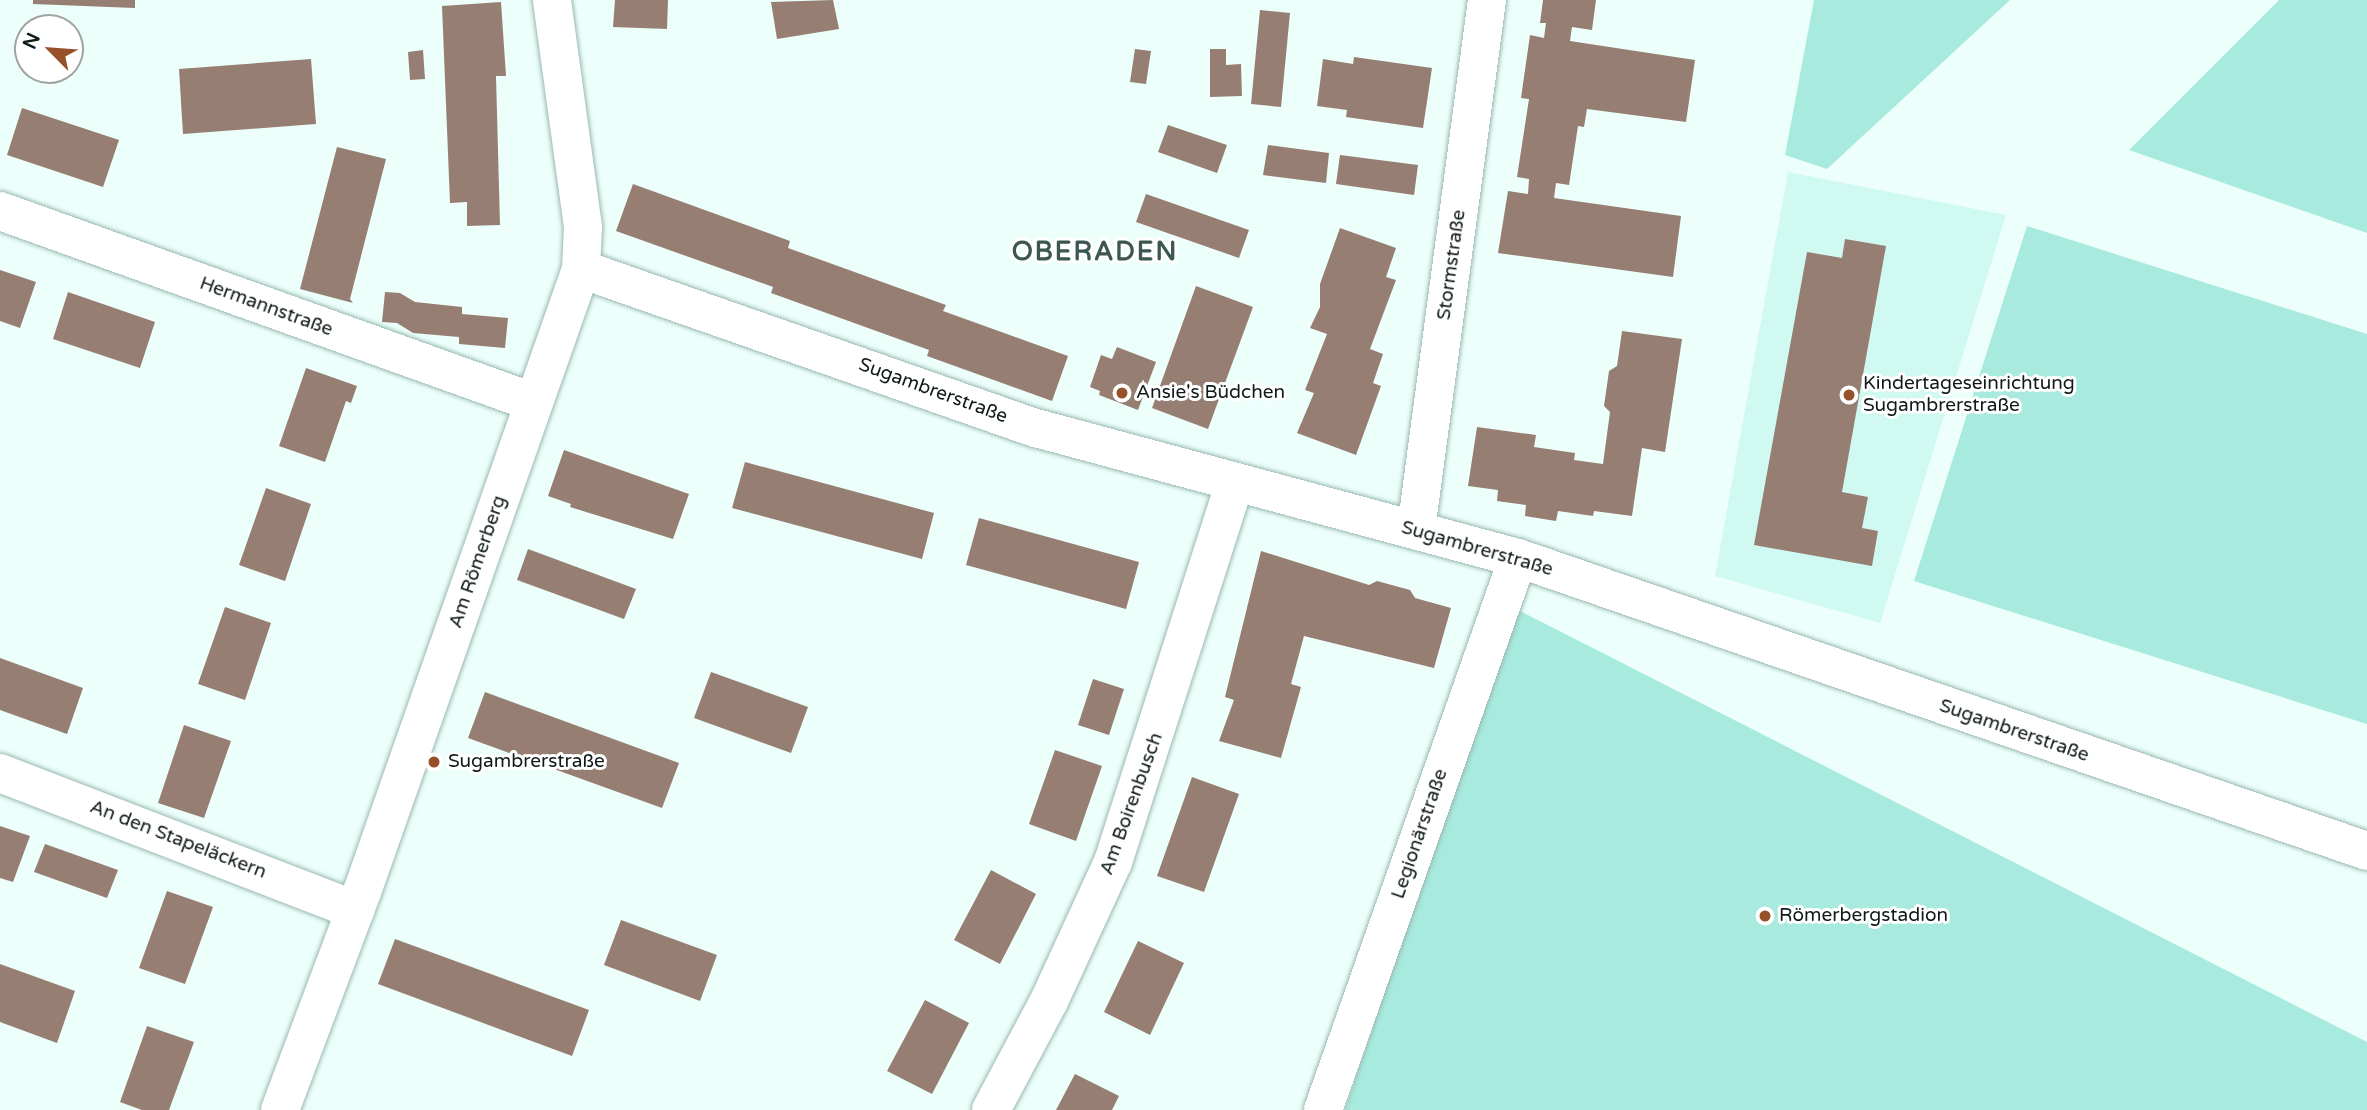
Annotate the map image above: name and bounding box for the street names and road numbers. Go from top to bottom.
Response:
street label: Stormstraße [1433,208,1471,322]
street label: Hermannstraße [196,272,336,342]
street label: Sugambrerstraße [855,353,1011,429]
street label: Am Römerberg [445,493,511,631]
street label: Sugambrerstraße [1399,516,1555,582]
street label: Sugambrerstraße [1936,695,2092,767]
street label: Am Boirenbusch [1096,730,1168,878]
street label: Legionärstraße [1387,766,1453,902]
street label: An den Stapeläckern [87,796,269,884]

